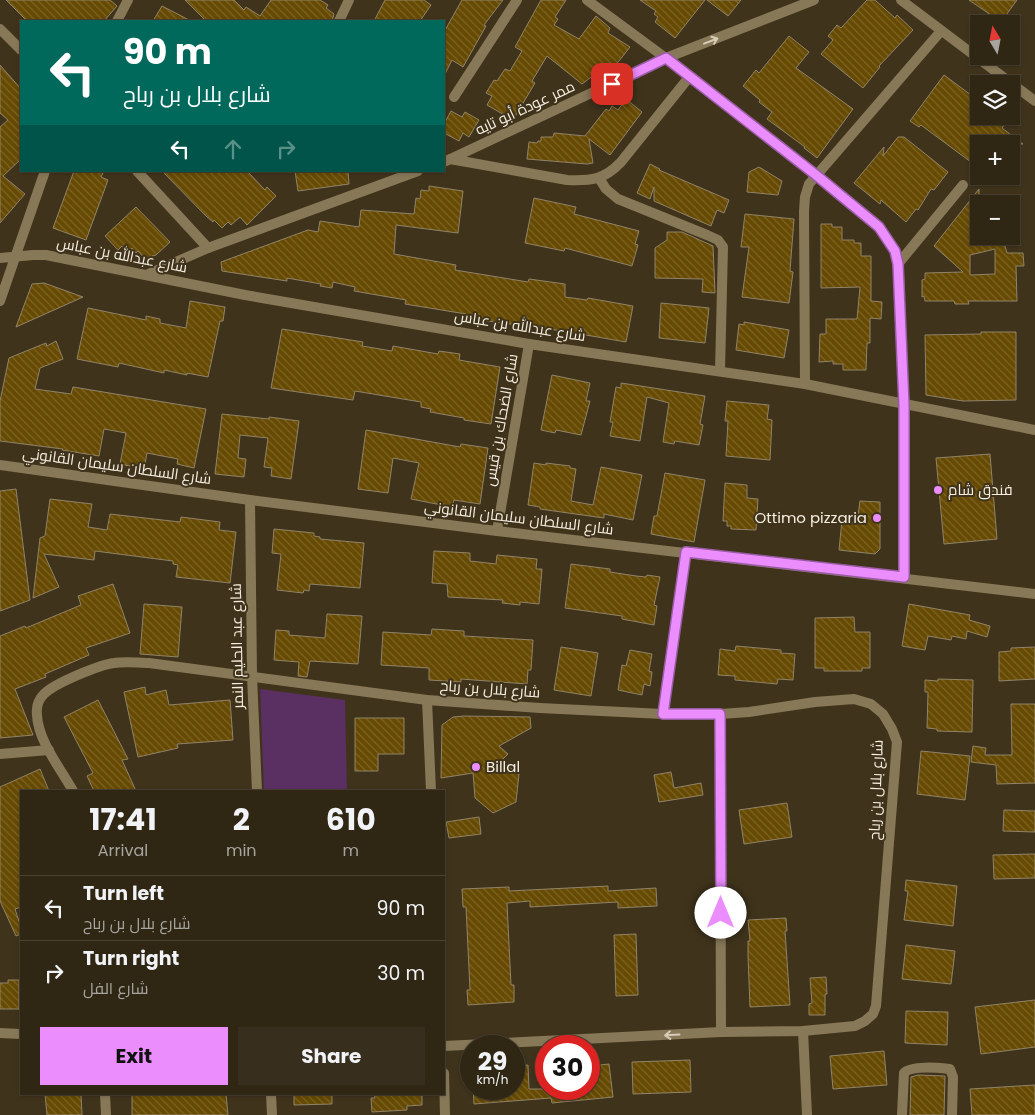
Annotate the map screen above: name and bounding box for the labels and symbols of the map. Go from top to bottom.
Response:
north arrow [970,15,1020,65]
one-way arrow [703,36,719,45]
pin [591,63,633,105]
street label: ممر عودة أبو تايه [472,75,578,140]
street label: شارع عبدالله بن عباس [55,232,189,278]
street label: شارع عبدالله بن عباس [453,305,587,347]
street label: شارع الضحاك بن قيس [479,352,523,488]
street label: شارع السلطان سليمان القانوني [21,442,213,491]
place label: فندق شام [948,479,1013,500]
marker: فندق شام [932,484,944,496]
street label: شارع السلطان سليمان القانوني [423,495,615,542]
place label: Ottimo pizzaria [754,507,867,528]
marker: Ottimo pizzaria [871,512,883,524]
street label: شارع عبد الحليم النمر [225,583,249,710]
street label: شارع بلال بن رباح [439,675,541,703]
street label: شارع بلال بن رباح [863,739,889,841]
place label: Billal [486,756,520,777]
marker: Billal [470,761,482,773]
position arrow [694,886,746,938]
one-way arrow [664,1030,680,1039]
speed limit sign: 30 [535,1035,600,1100]

